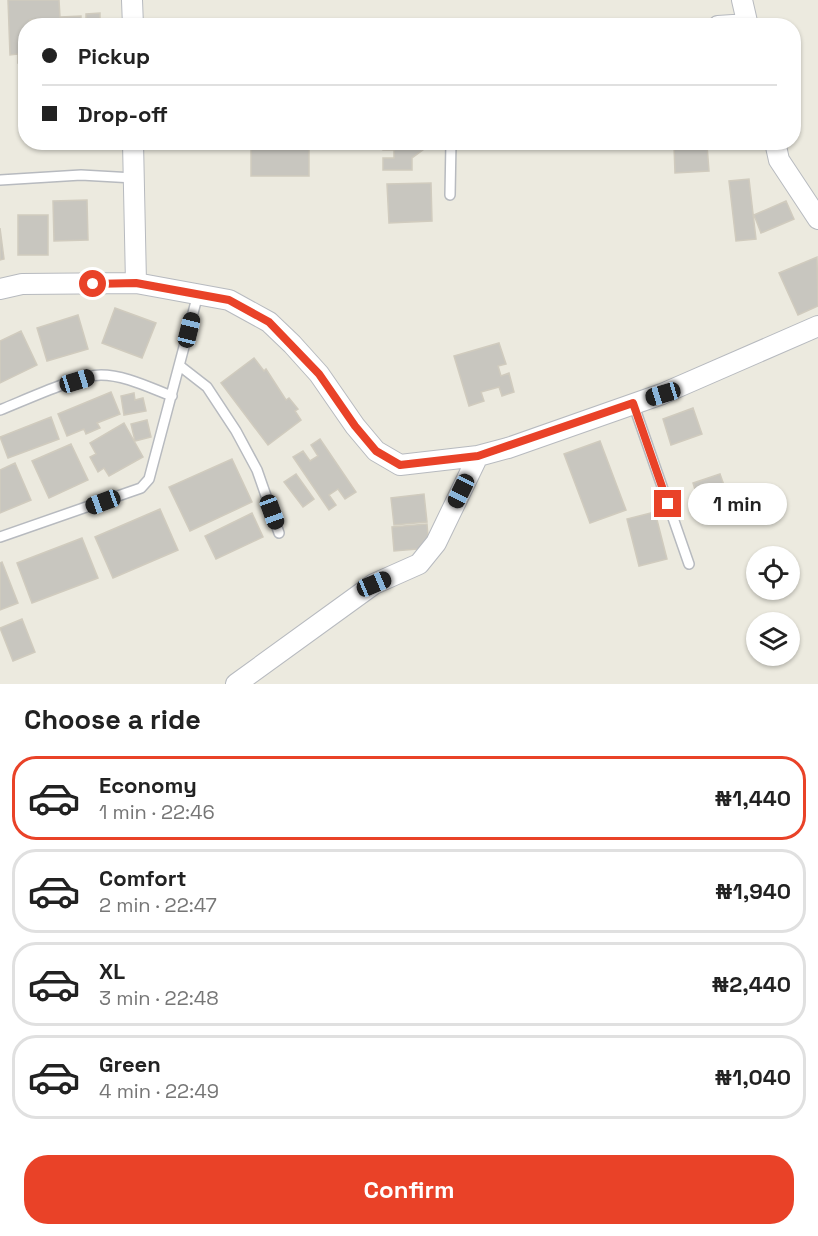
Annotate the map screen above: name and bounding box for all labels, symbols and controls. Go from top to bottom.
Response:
text: Pickup [78,42,150,70]
text: Drop-off [78,100,168,128]
route start [79,270,106,297]
car [176,310,202,350]
car [57,367,97,395]
car [643,380,683,408]
car [445,471,477,511]
callout: 1 min [689,483,788,525]
car [83,487,123,517]
route end [654,490,681,517]
text: 1 min [713,491,762,517]
car [257,492,287,532]
map controls [746,546,800,666]
button: locate [746,546,800,600]
car [354,569,394,599]
button: layers [746,612,800,666]
text: Choose a ride [24,702,201,737]
icon: car [27,771,81,825]
text: Economy [99,771,197,799]
text: ₦1,440 [715,784,791,812]
text: 1 min · 22:46 [99,799,215,825]
icon: car [27,864,81,918]
text: Comfort [99,864,187,892]
text: ₦1,940 [715,877,791,905]
text: 2 min · 22:47 [99,892,217,918]
icon: car [27,957,81,1011]
text: XL [99,957,125,985]
text: ₦2,440 [711,970,791,998]
text: 3 min · 22:48 [99,985,219,1011]
icon: car [27,1050,81,1104]
text: Green [99,1050,161,1078]
text: ₦1,040 [715,1063,791,1091]
text: 4 min · 22:49 [99,1078,219,1104]
button: Confirm [24,1155,794,1224]

